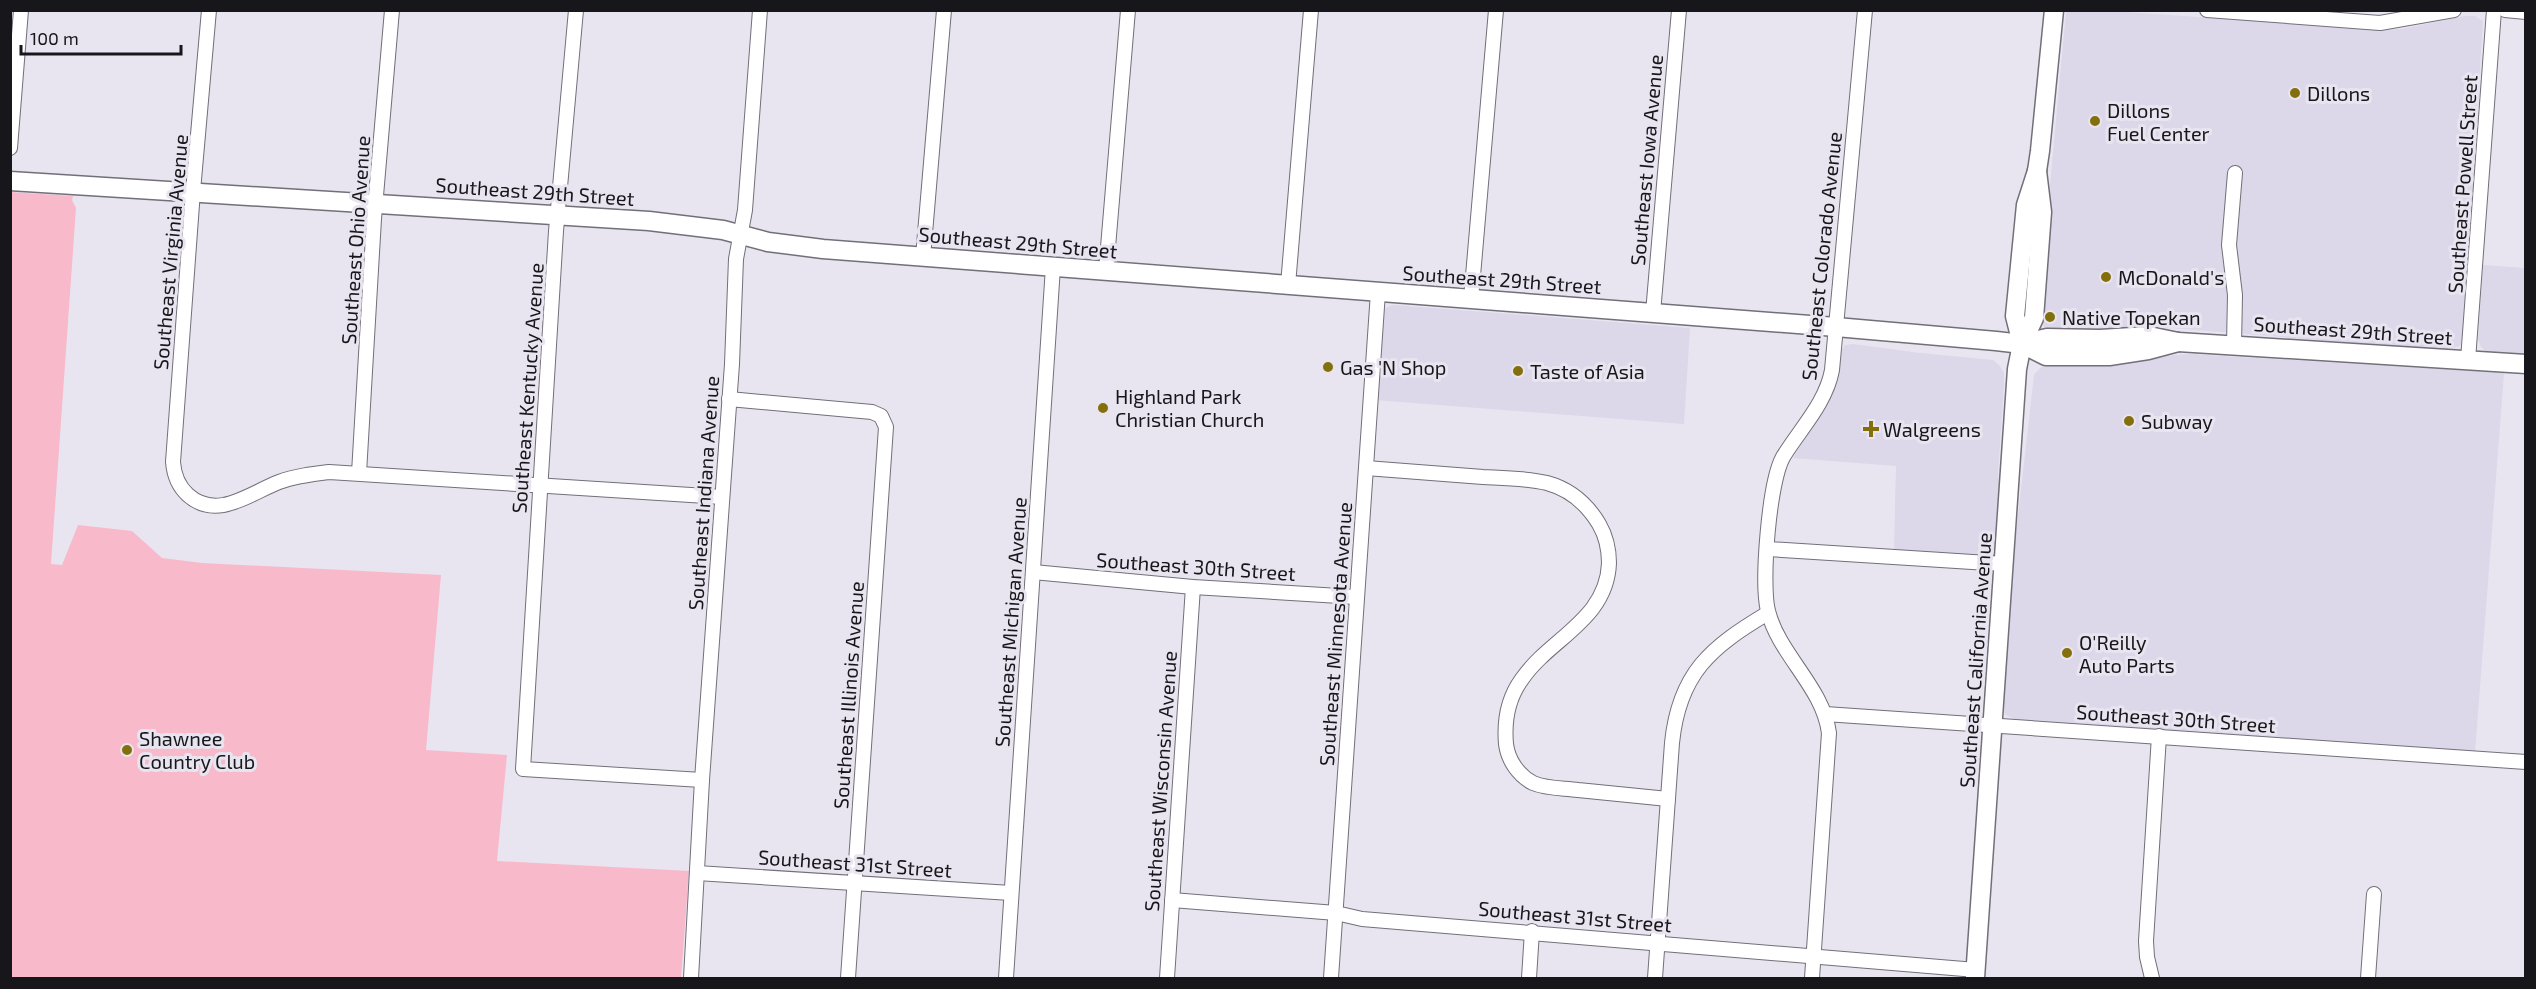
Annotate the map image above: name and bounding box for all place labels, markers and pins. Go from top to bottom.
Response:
place label: Dillons [2307,81,2370,105]
marker: Dillons [2288,86,2302,100]
place label: Dillons Fuel Center [2107,98,2210,145]
marker: Dillons Fuel Center [2088,114,2102,128]
place label: McDonald's [2118,265,2224,289]
marker: McDonald's [2099,270,2113,284]
place label: Native Topekan [2062,305,2201,329]
marker: Native Topekan [2043,310,2057,324]
place label: Gas 'N Shop [1340,355,1446,379]
place label: Taste of Asia [1530,359,1645,383]
marker: Gas 'N Shop [1321,360,1335,374]
marker: Taste of Asia [1511,364,1525,378]
place label: Highland Park Christian Church [1115,384,1264,431]
marker: Highland Park Christian Church [1096,401,1110,415]
place label: Subway [2141,409,2213,433]
marker: Subway [2122,414,2136,428]
place label: Walgreens [1883,417,1981,441]
marker: Walgreens [1864,422,1878,436]
place label: O'Reilly Auto Parts [2079,630,2175,677]
marker: O'Reilly Auto Parts [2060,646,2074,660]
place label: Shawnee Country Club [139,726,255,773]
marker: Shawnee Country Club [120,743,134,757]

